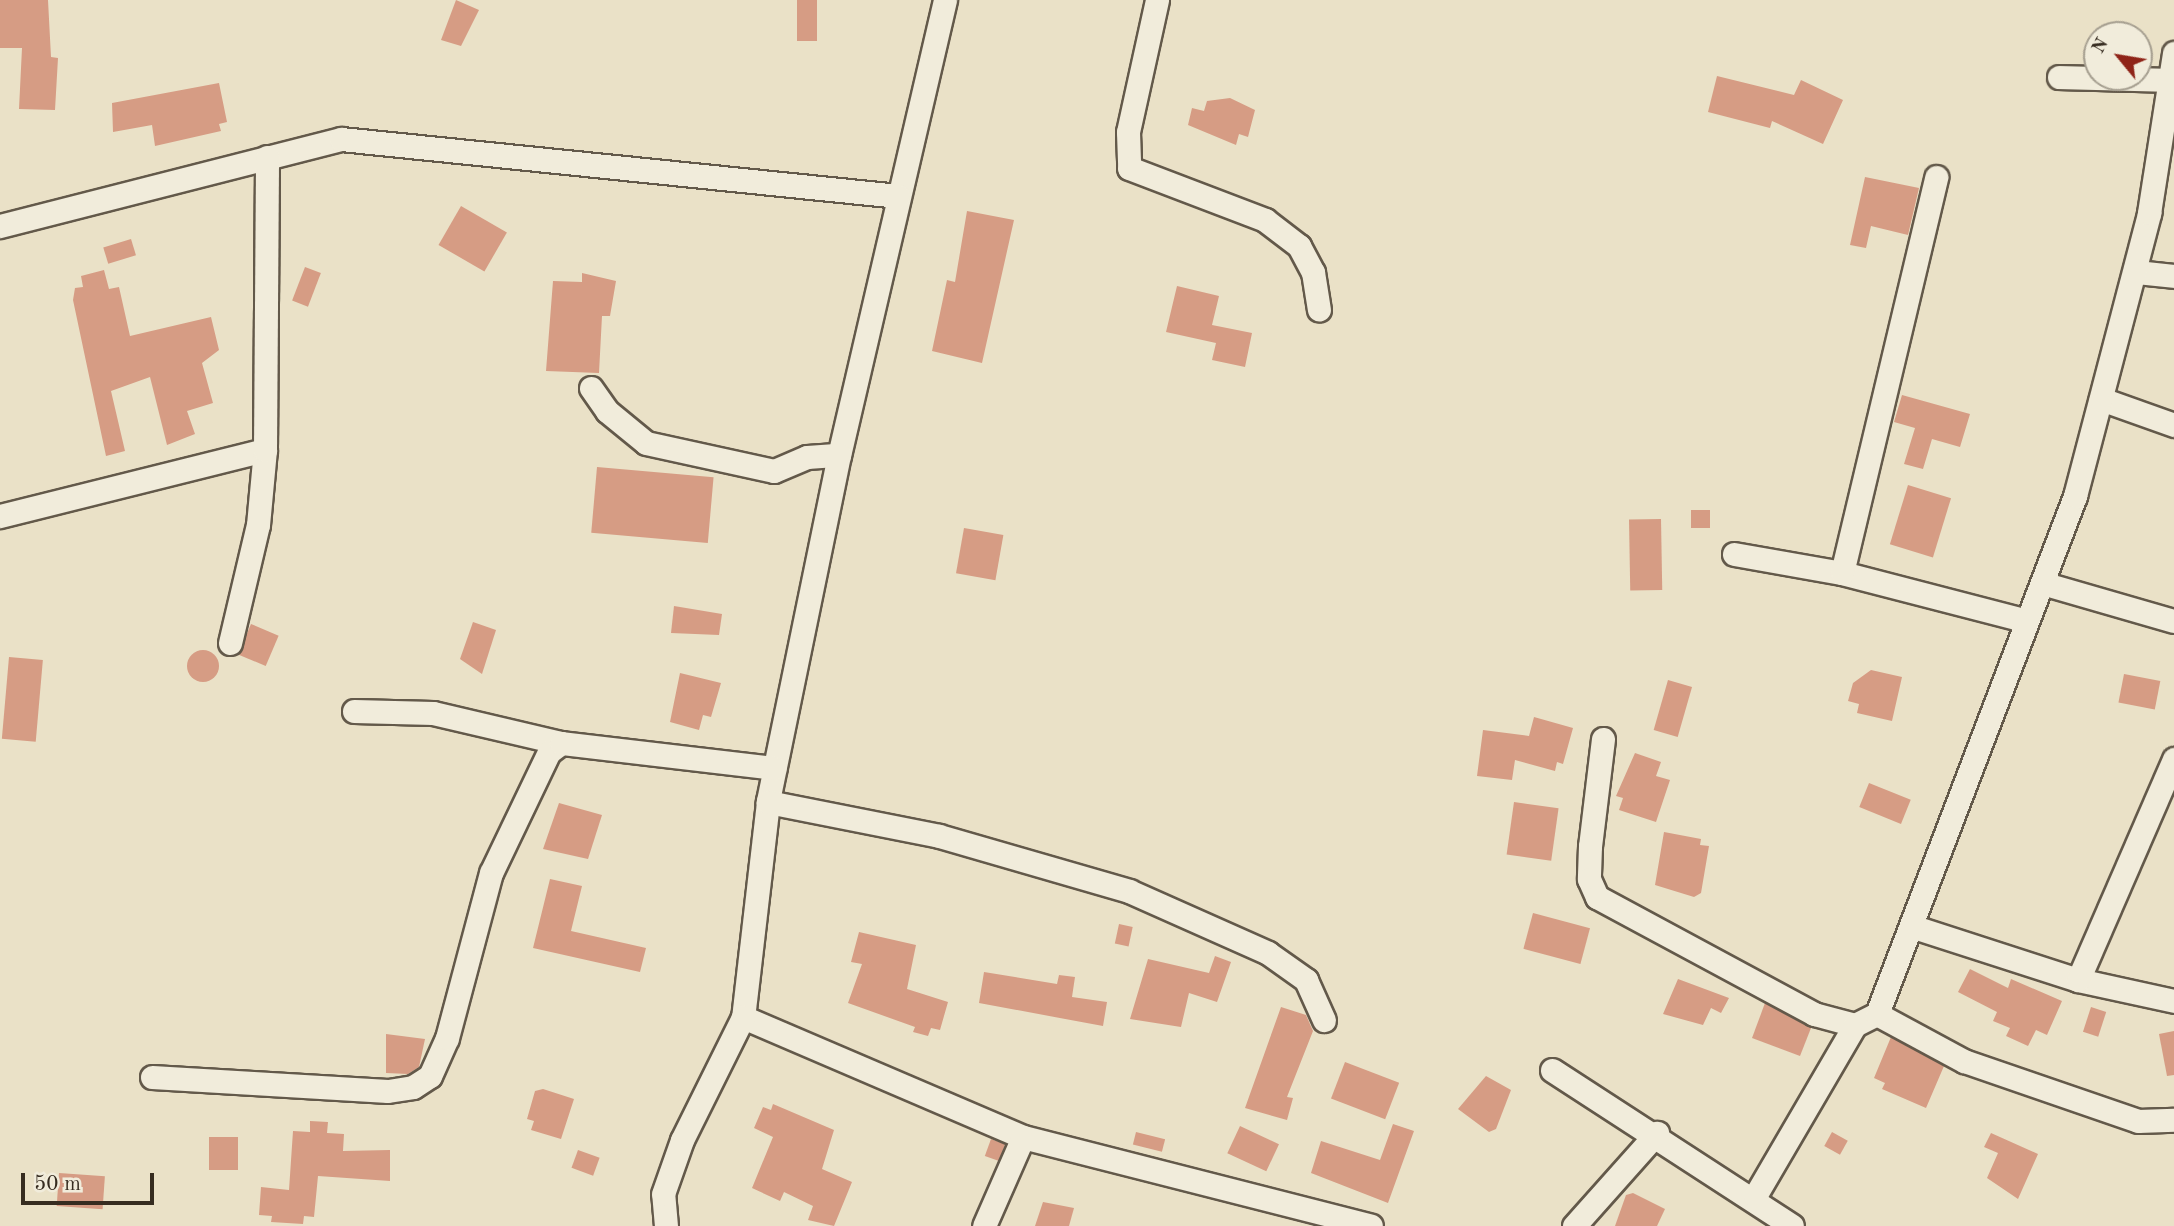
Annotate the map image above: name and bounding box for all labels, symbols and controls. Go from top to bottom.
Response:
north arrow [2083,21,2153,91]
text: N [2089,35,2113,57]
scale bar [24,1160,158,1204]
text: 50 m [34,1174,81,1195]

